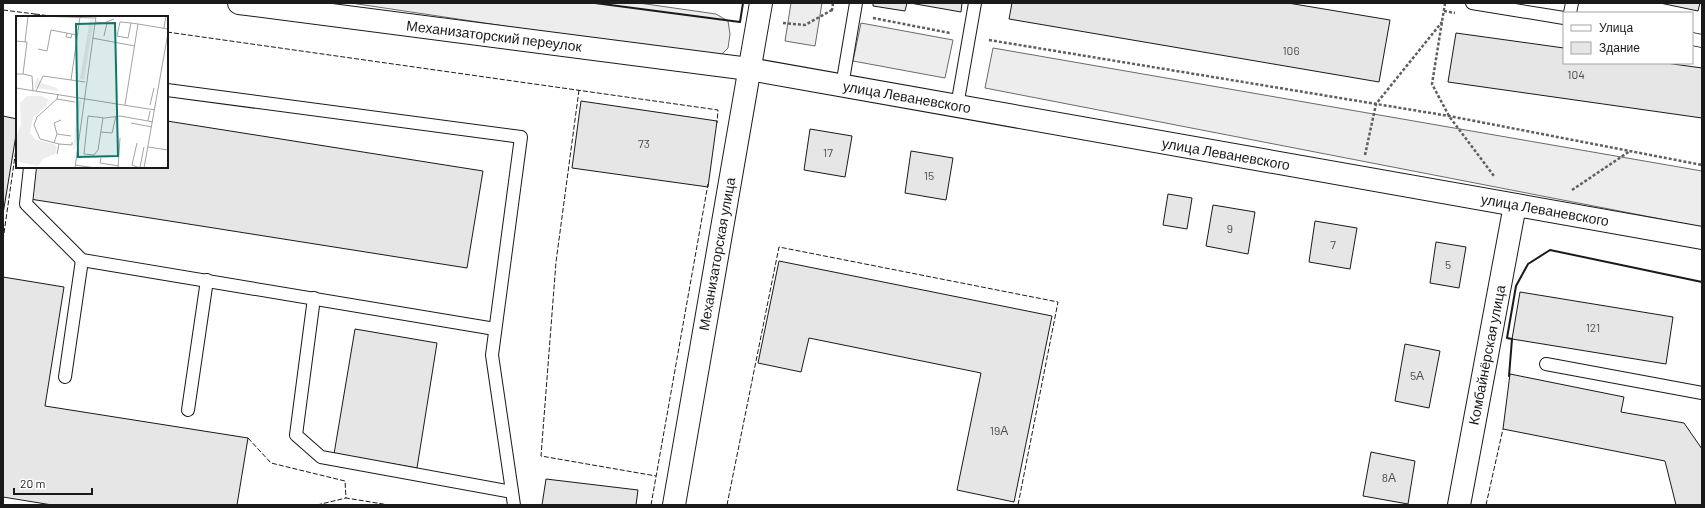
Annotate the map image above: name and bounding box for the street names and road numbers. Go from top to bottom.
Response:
street label: Механизаторский переулок [405,16,584,55]
street label: улица Леваневского [842,77,973,116]
street label: улица Леваневского [1161,134,1292,173]
street label: Механизаторская улица [695,176,738,332]
street label: улица Леваневского [1480,190,1611,229]
street label: Комбайнёрская улица [1465,283,1508,426]

